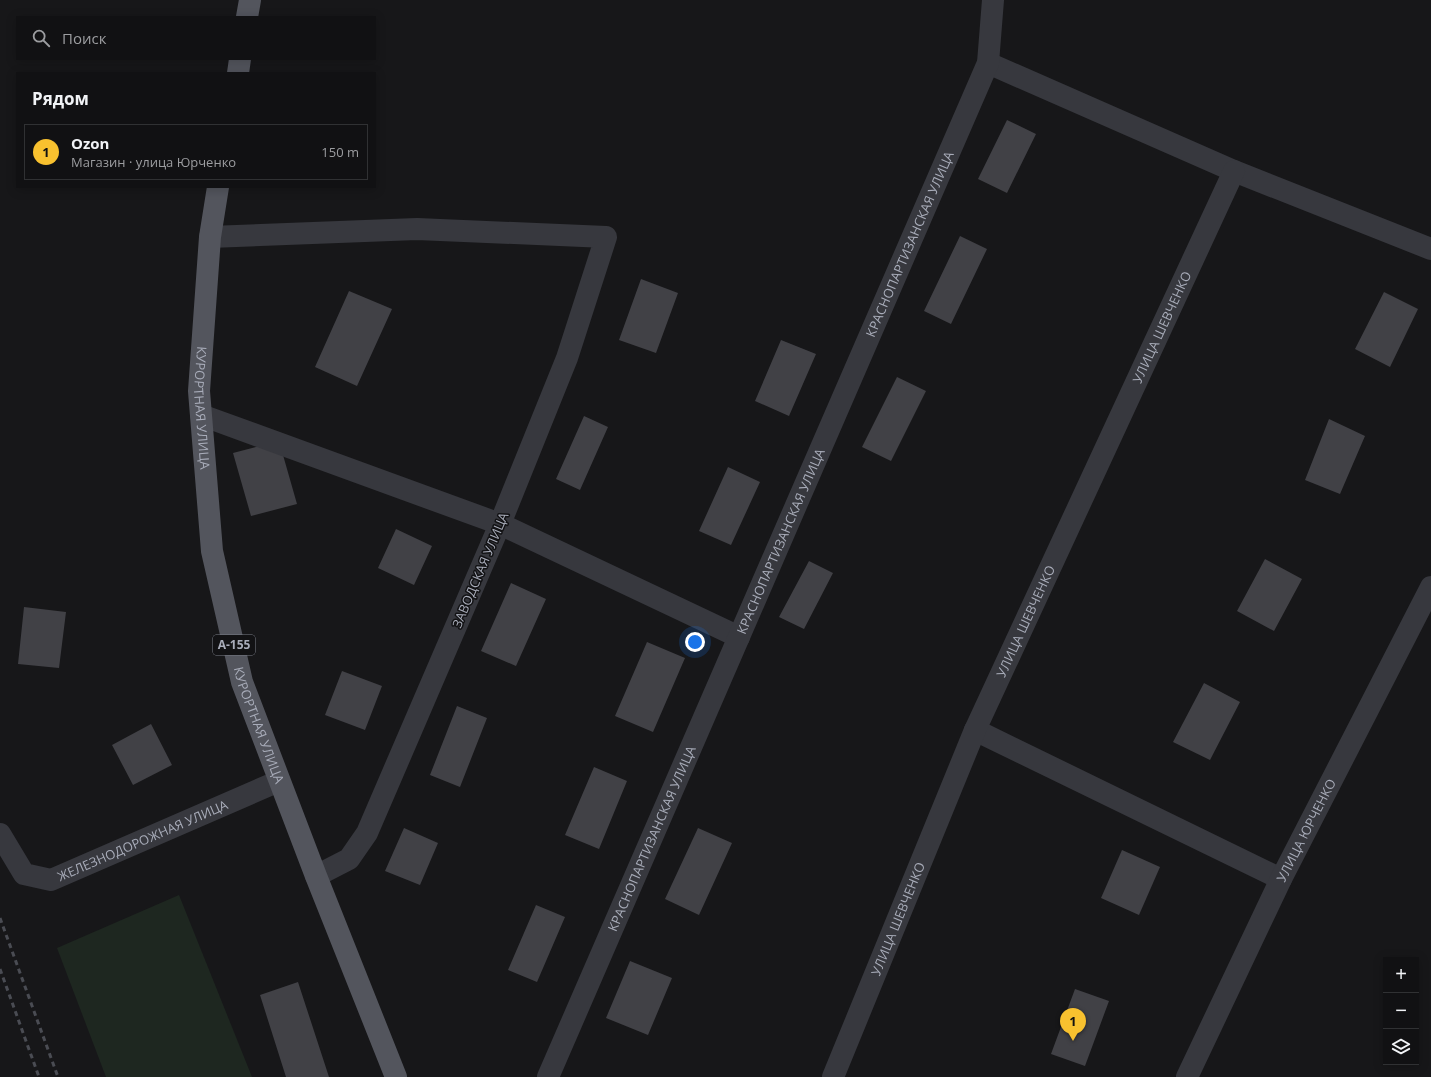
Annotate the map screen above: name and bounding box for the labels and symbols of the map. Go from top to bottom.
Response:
street label: КРАСНОПАРТИЗАНСКАЯ УЛИЦА [861,148,958,340]
street label: УЛИЦА ШЕВЧЕНКО [1128,268,1195,386]
street label: КУРОРТНАЯ УЛИЦА [190,346,214,471]
street label: КРАСНОПАРТИЗАНСКАЯ УЛИЦА [732,445,829,637]
street label: ЗАВОДСКАЯ УЛИЦА [447,509,513,631]
street label: УЛИЦА ШЕВЧЕНКО [992,562,1059,680]
your location [685,632,705,652]
road number: А-155 [213,635,255,655]
street label: КУРОРТНАЯ УЛИЦА [230,665,289,787]
street label: КРАСНОПАРТИЗАНСКАЯ УЛИЦА [603,742,700,934]
street label: УЛИЦА ЮРЧЕНКО [1272,776,1340,885]
street label: ЖЕЛЕЗНОДОРОЖНАЯ УЛИЦА [54,795,231,885]
street label: УЛИЦА ШЕВЧЕНКО [866,859,929,978]
pin: 1 [1060,1008,1086,1041]

